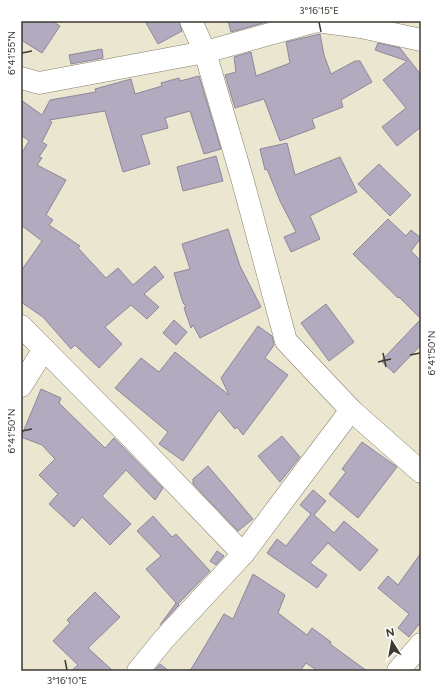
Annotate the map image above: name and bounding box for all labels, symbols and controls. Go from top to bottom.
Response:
text: 3°16'15"E [299,4,339,17]
text: 6°41'55"N [5,31,18,75]
text: 6°41'50"N [425,331,438,375]
text: 6°41'50"N [5,409,18,453]
north arrow [372,622,412,662]
text: N [385,625,396,640]
text: 3°16'10"E [47,674,87,687]

